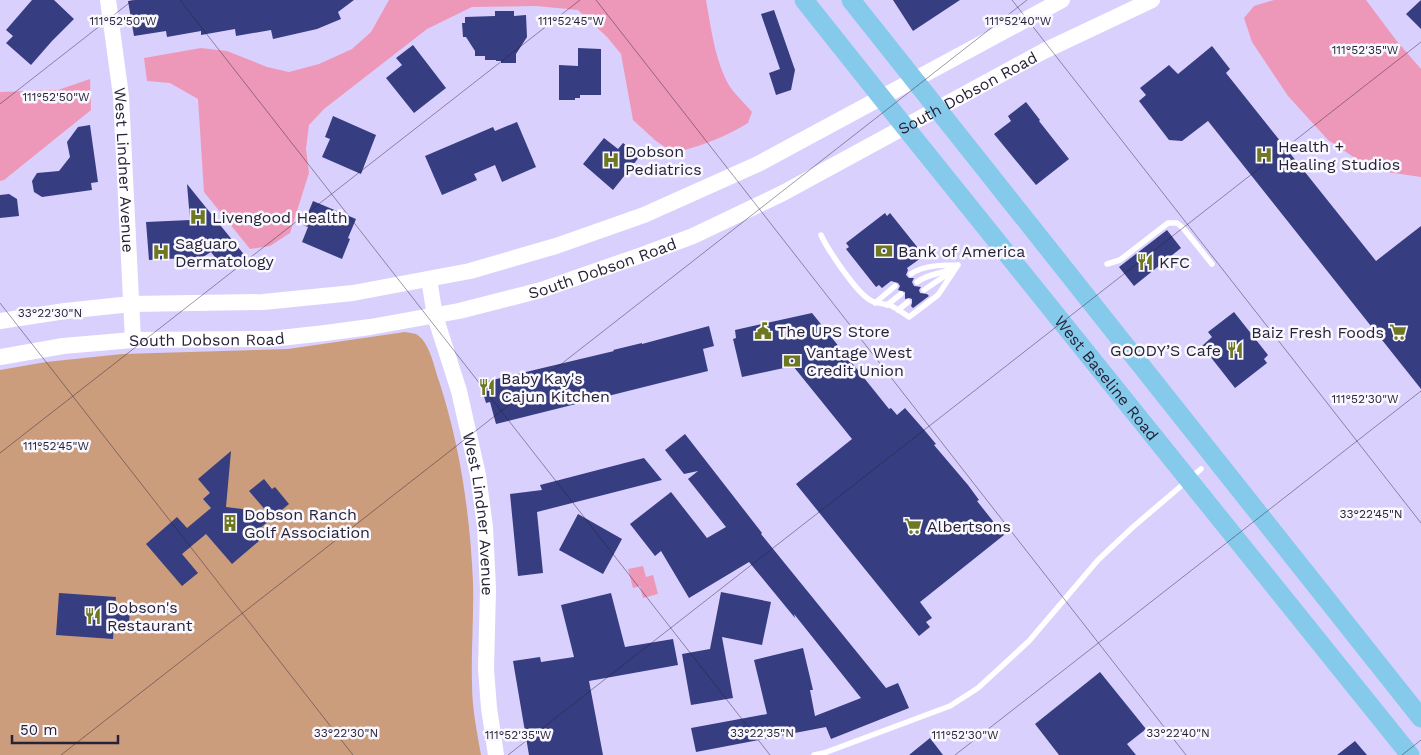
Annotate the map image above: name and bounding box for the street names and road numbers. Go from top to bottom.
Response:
street label: South Dobson Road [895,48,1041,139]
street label: West Lindner Avenue [110,86,138,253]
street label: South Dobson Road [526,234,679,303]
street label: West Baseline Road [1050,312,1162,444]
street label: South Dobson Road [129,329,286,350]
street label: West Lindner Avenue [459,430,497,596]

